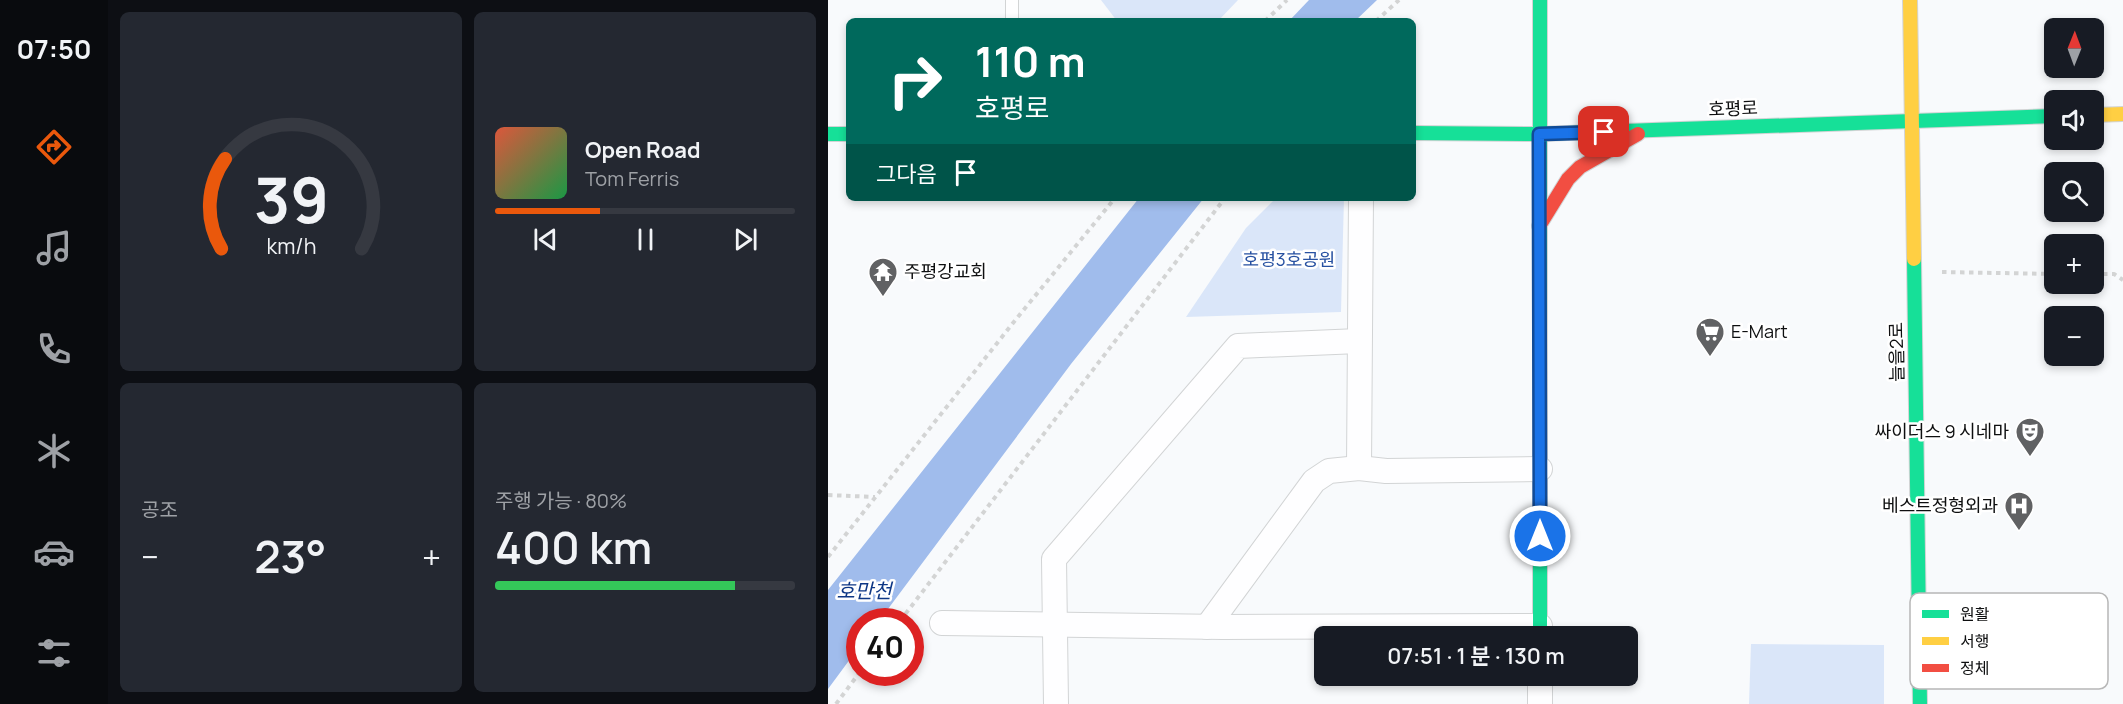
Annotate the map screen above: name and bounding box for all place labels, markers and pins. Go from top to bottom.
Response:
pin [1578,106,1629,157]
temple icon: 주평강교회 [867,256,899,298]
place label: 주평강교회 [904,259,987,283]
supermarket icon: E-Mart [1694,316,1726,358]
place label: E-Mart [1731,319,1788,343]
theatre icon: 싸이더스 9 시네마 [2014,416,2046,458]
place label: 싸이더스 9 시네마 [1875,419,2009,443]
hospital icon: 베스트정형외과 [2003,490,2035,532]
place label: 베스트정형외과 [1882,493,1998,517]

